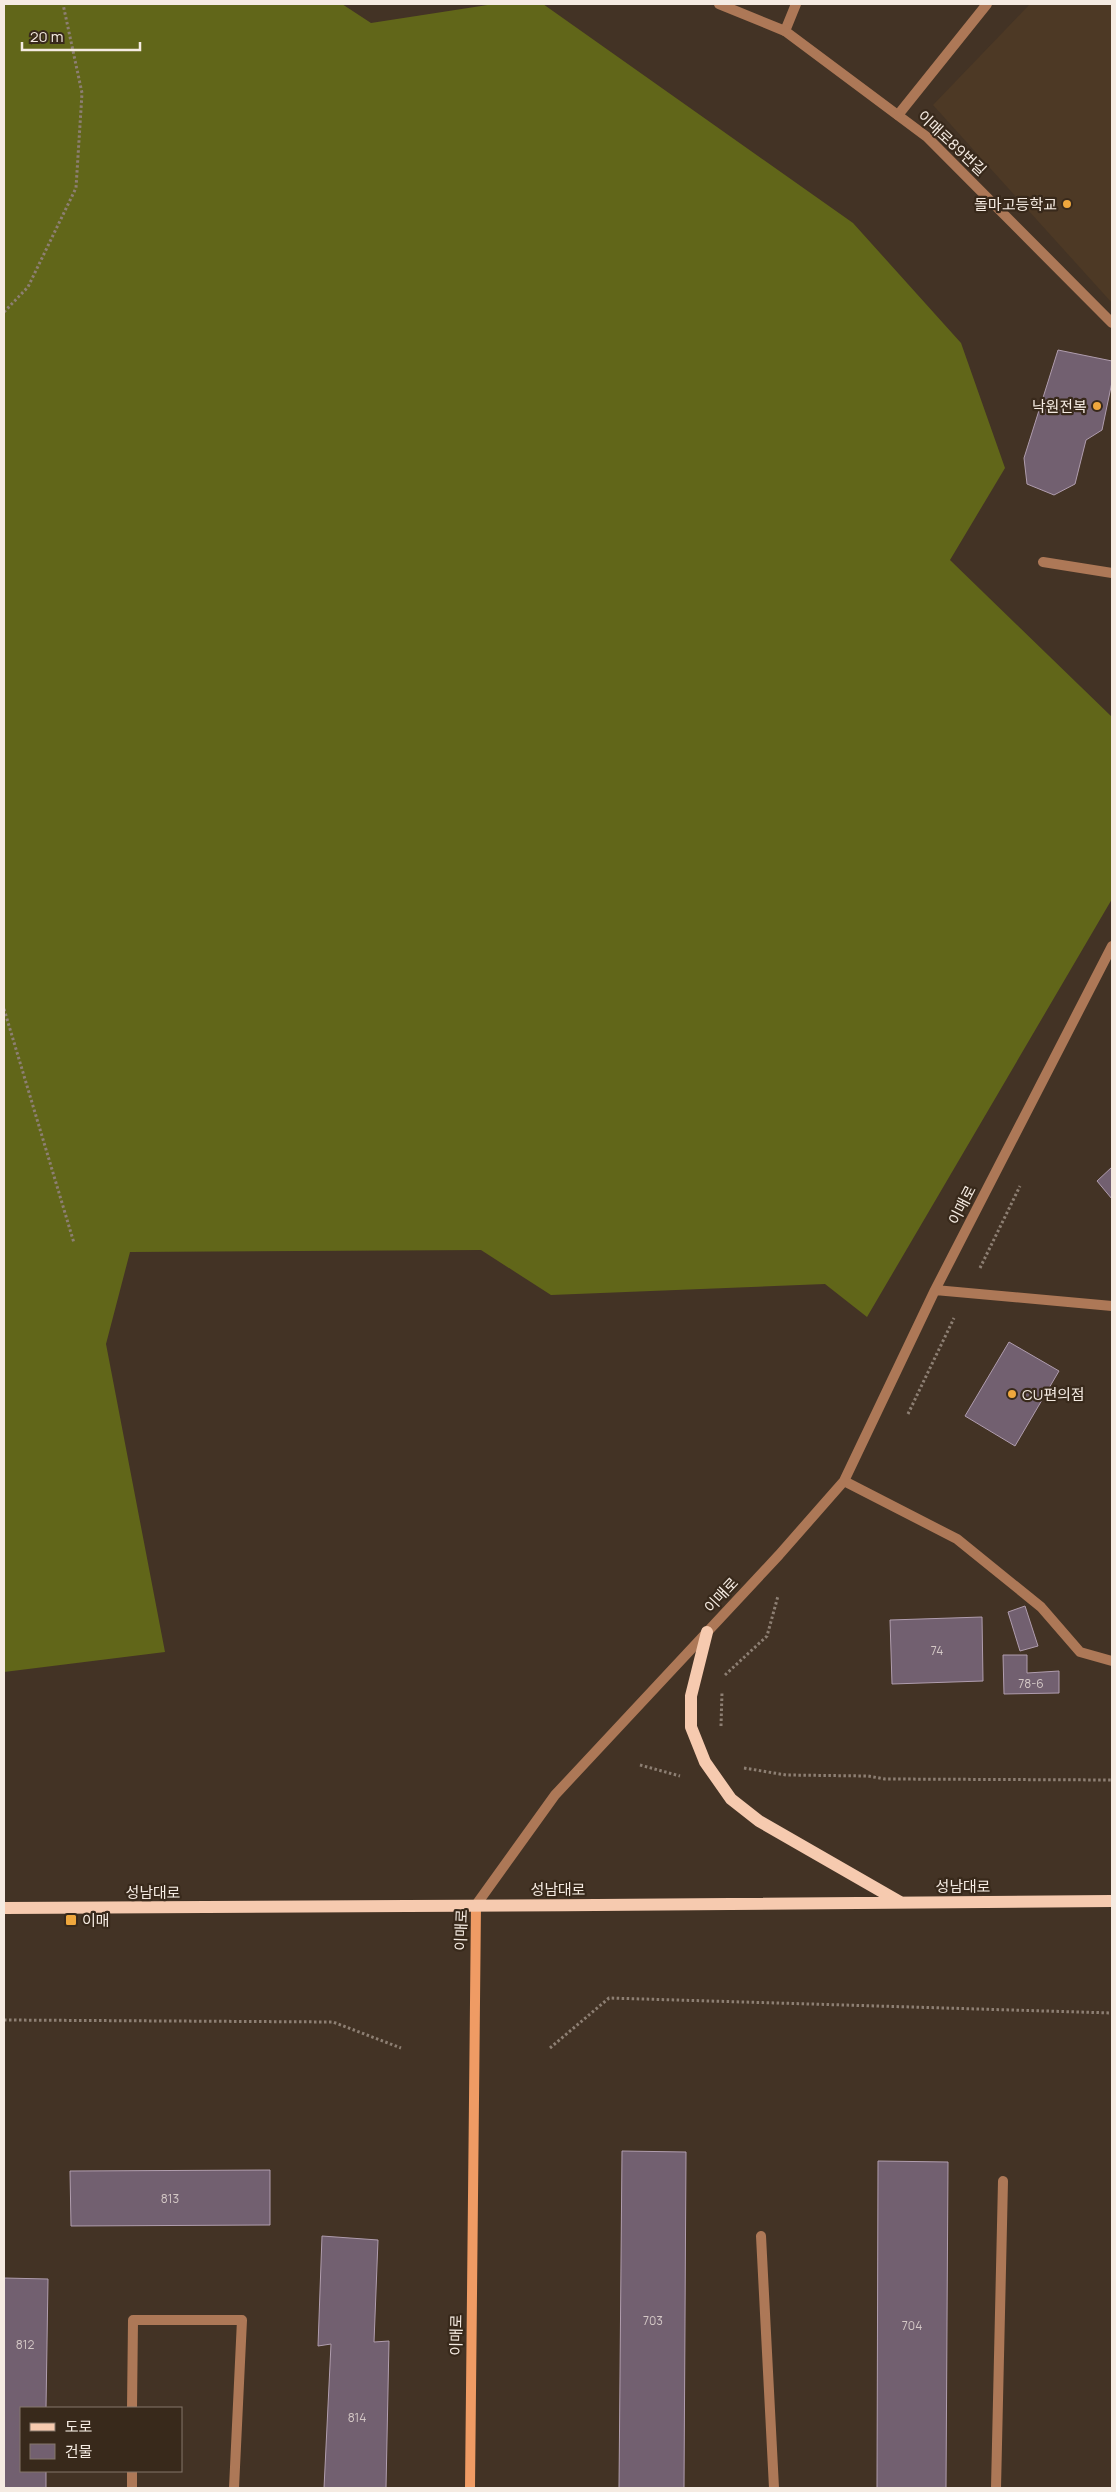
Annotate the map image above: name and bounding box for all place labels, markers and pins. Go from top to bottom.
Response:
place label: 돌마고등학교 [974,194,1057,215]
marker: 돌마고등학교 [1061,198,1073,210]
place label: 낙원전복 [1032,396,1087,417]
marker: 낙원전복 [1091,400,1103,412]
place label: CU편의점 [1022,1384,1085,1405]
marker: CU편의점 [1006,1388,1018,1400]
place label: 이매 [82,1910,110,1931]
marker: 이매 [64,1913,78,1927]

